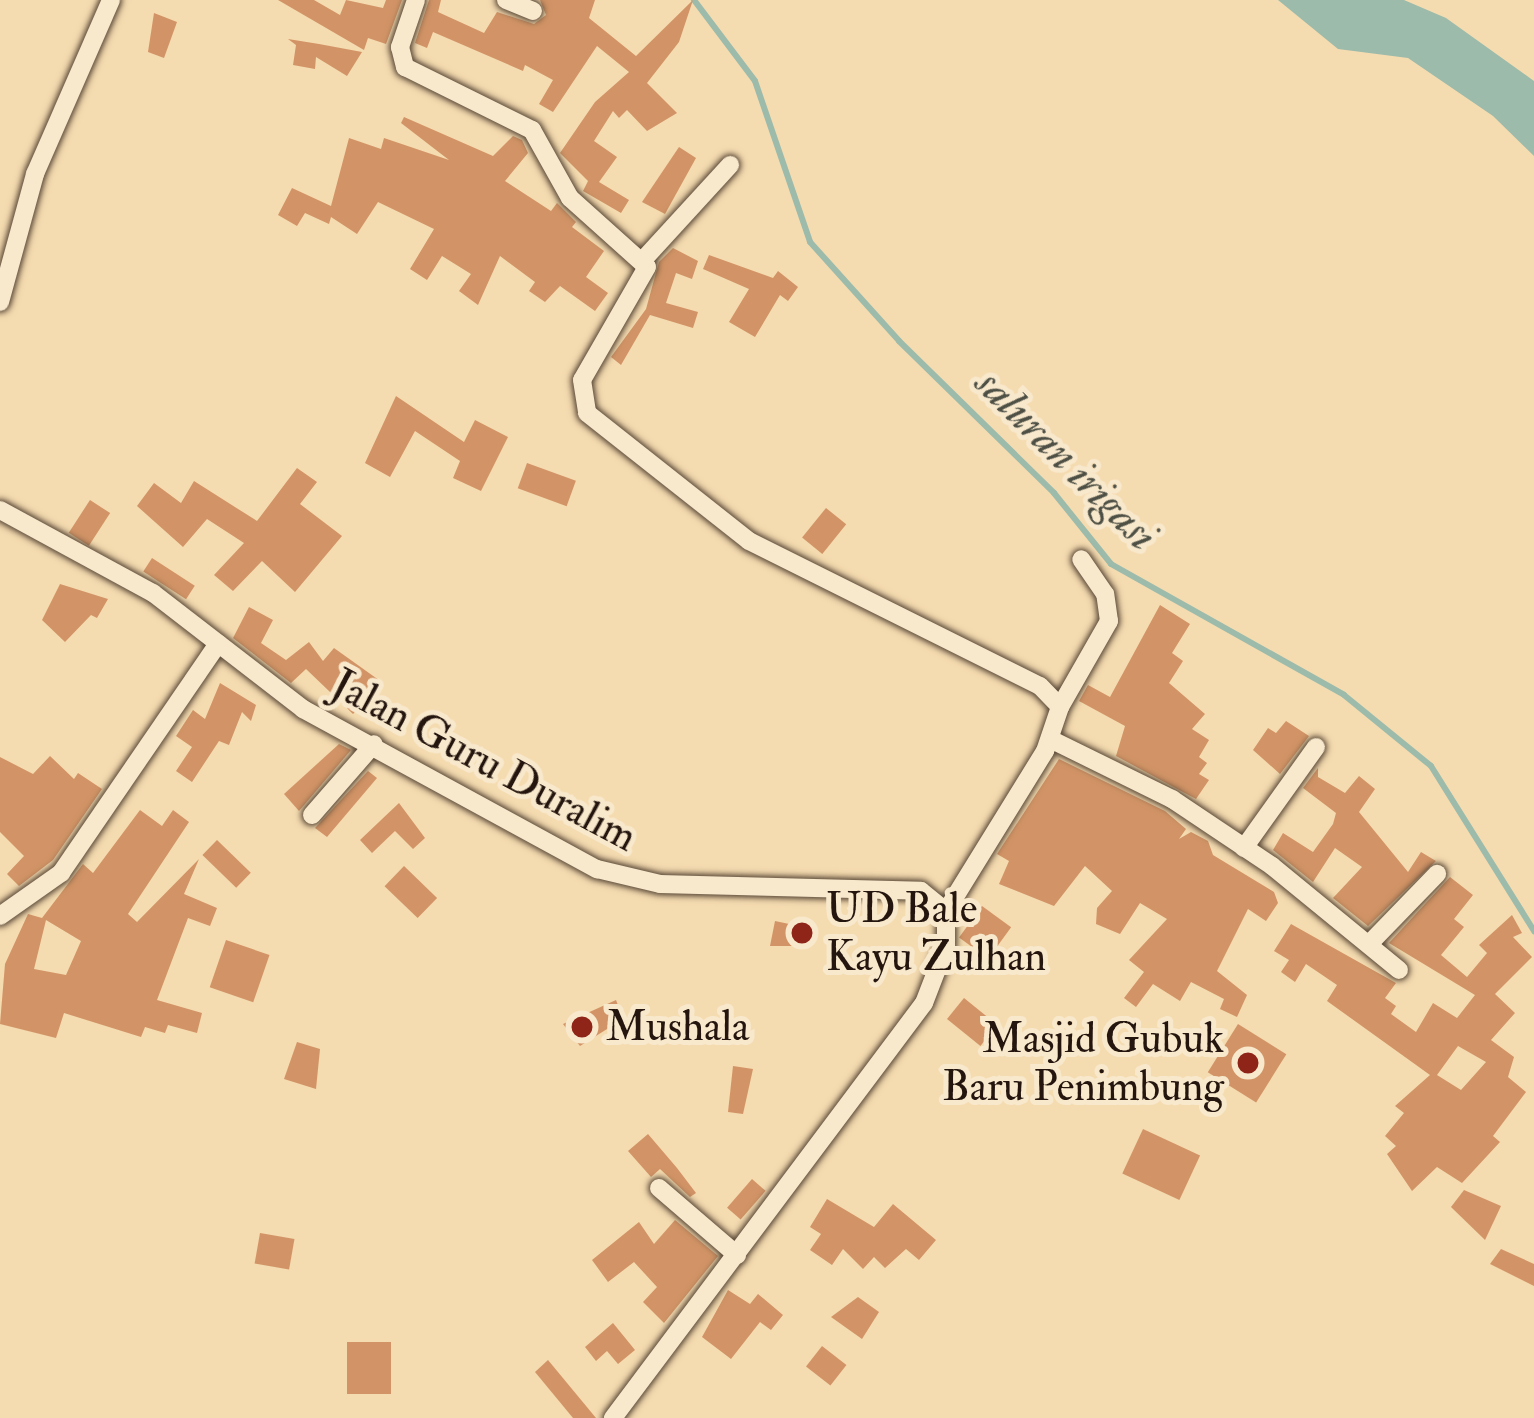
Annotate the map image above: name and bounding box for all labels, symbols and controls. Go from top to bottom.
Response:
water label: saluran irigasi [964,358,1168,562]
street label: Jalan Guru Duralim [323,659,645,863]
place label: UD Bale Kayu Zulhan [826,884,1046,982]
marker: UD Bale Kayu Zulhan [789,920,815,946]
place label: Mushala [606,1002,749,1052]
marker: Mushala [569,1014,595,1040]
place label: Masjid Gubuk Baru Penimbung [942,1014,1224,1112]
marker: Masjid Gubuk Baru Penimbung [1235,1050,1261,1076]

